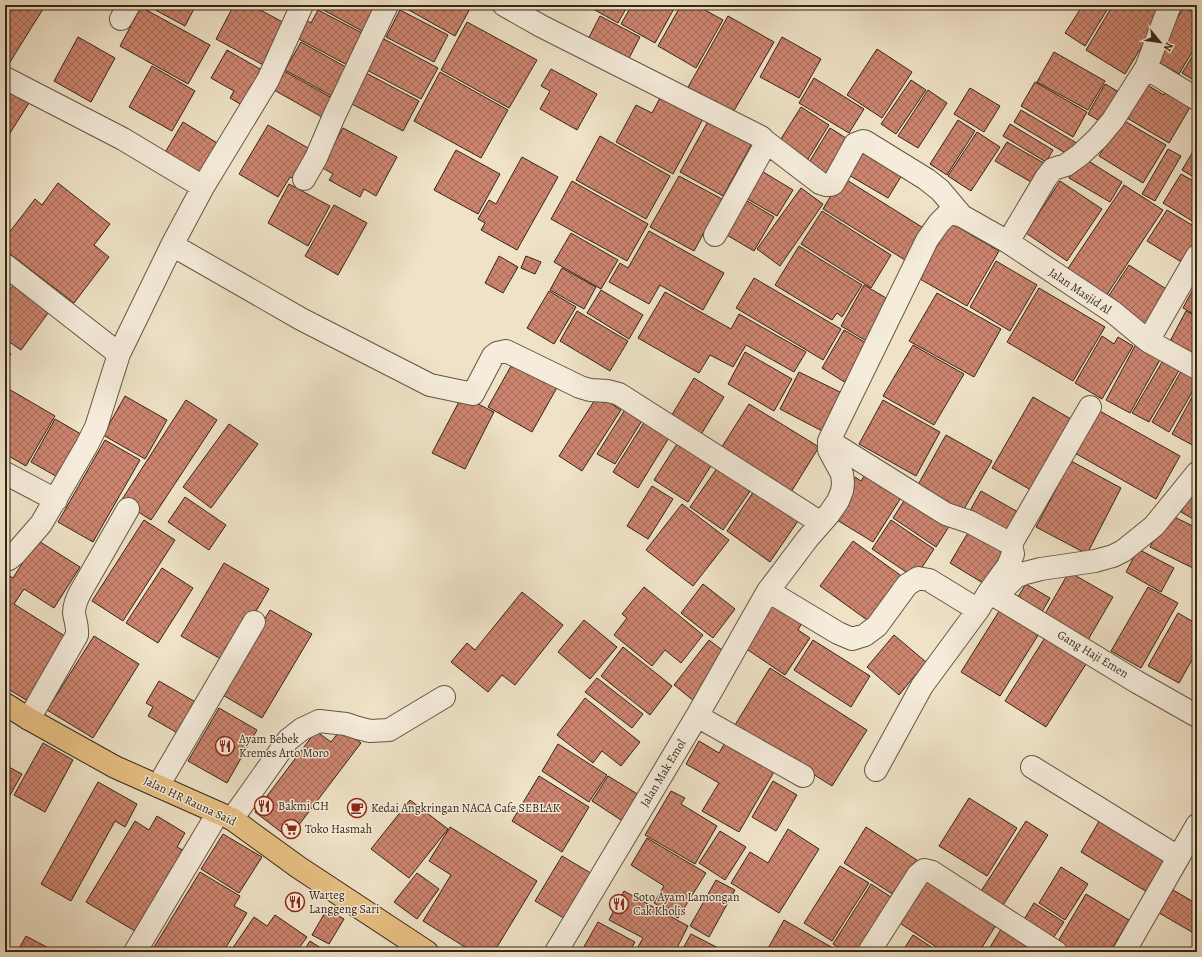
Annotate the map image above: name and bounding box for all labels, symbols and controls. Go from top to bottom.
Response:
north arrow [1140,22,1180,62]
text: N [1160,39,1177,54]
street label: Jalan Masjid Al [1046,264,1114,318]
street label: Gang Haji Emen [1054,626,1132,682]
place label: Ayam Bebek Kremes Arto Moro [238,731,329,761]
restaurant icon: Ayam Bebek Kremes Arto Moro [214,735,236,757]
street label: Jalan Mak Emol [637,736,690,810]
street label: Jalan HR Rauna Said [141,772,239,830]
restaurant icon: Bakmi CH [253,795,275,817]
cafe icon: Kedai Angkringan NACA Cafe SEBLAK [346,797,368,819]
place label: Bakmi CH [278,798,329,814]
place label: Kedai Angkringan NACA Cafe SEBLAK [371,800,561,816]
supermarket icon: Toko Hasmah [280,818,302,840]
place label: Toko Hasmah [305,821,373,837]
place label: Warteg Langgeng Sari [308,887,379,917]
place label: Soto Ayam Lamongan Cak Kholis [633,889,740,919]
restaurant icon: Warteg Langgeng Sari [284,891,306,913]
restaurant icon: Soto Ayam Lamongan Cak Kholis [608,893,630,915]

